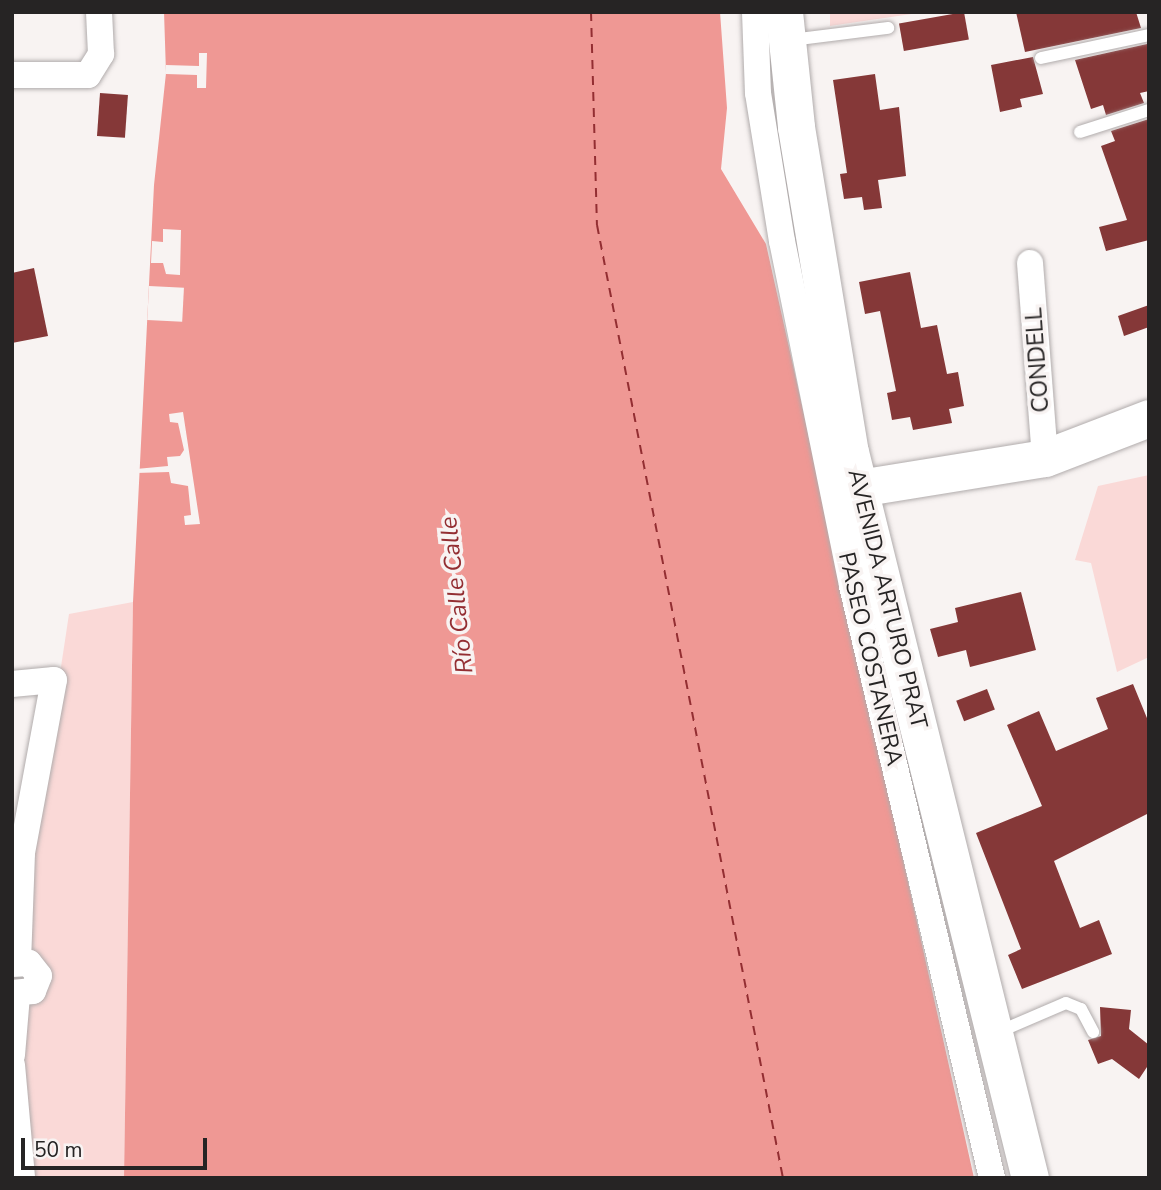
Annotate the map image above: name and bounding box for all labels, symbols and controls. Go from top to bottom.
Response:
street label: CONDELL [1021,307,1055,413]
street label: AVENIDA ARTURO PRAT [841,466,933,732]
water label: Río Calle Calle [434,515,480,675]
street label: PASEO COSTANERA [832,550,908,768]
scale bar [24,1124,210,1168]
text: 50 m [34,1136,83,1164]

